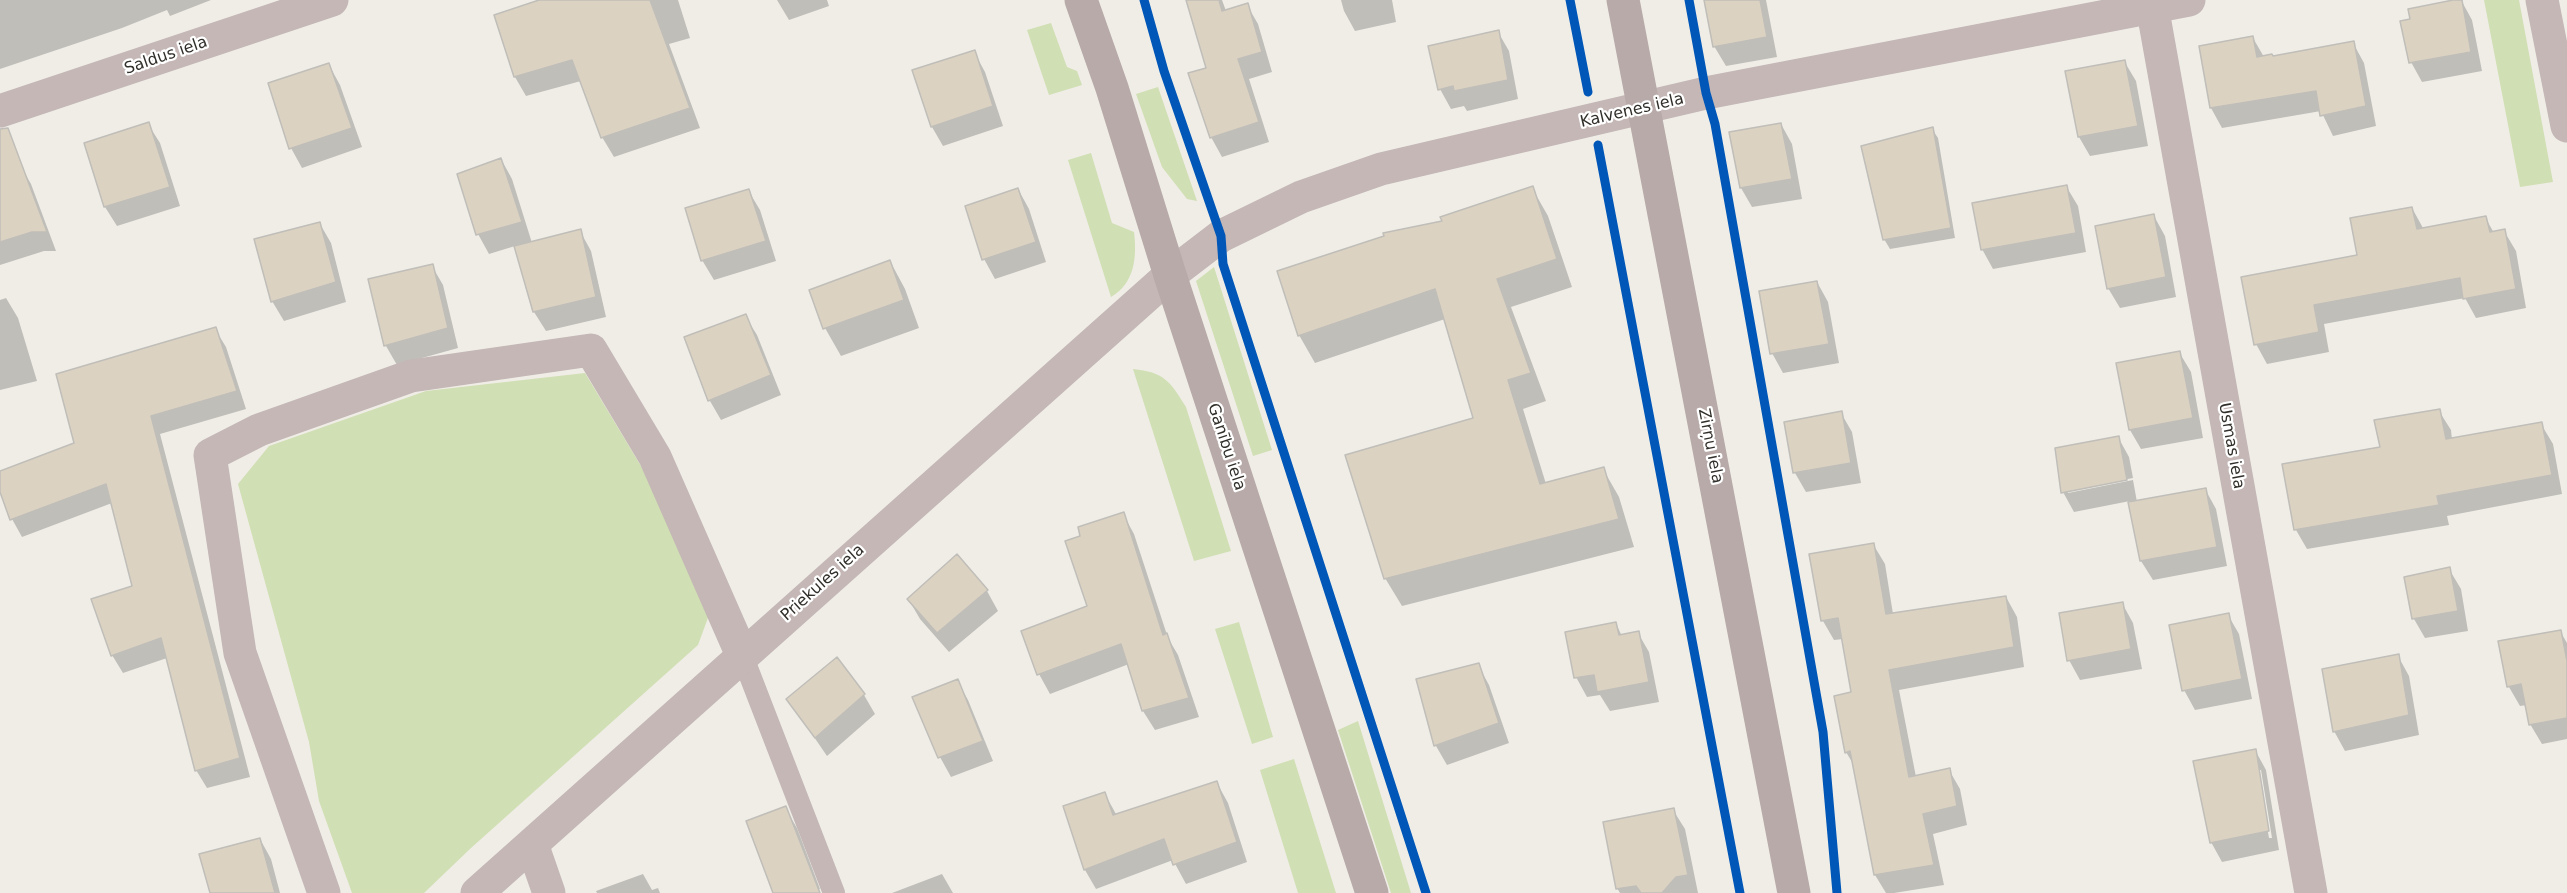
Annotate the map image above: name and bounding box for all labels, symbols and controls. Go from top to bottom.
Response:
street label: Saldus iela [122,33,210,79]
street label: Kalvenes iela [1578,90,1686,132]
street label: Ganību iela [1203,401,1249,493]
street label: Usmas iela [2214,401,2248,491]
street label: Zirņu iela [1693,407,1727,485]
street label: Priekules iela [777,541,869,625]

